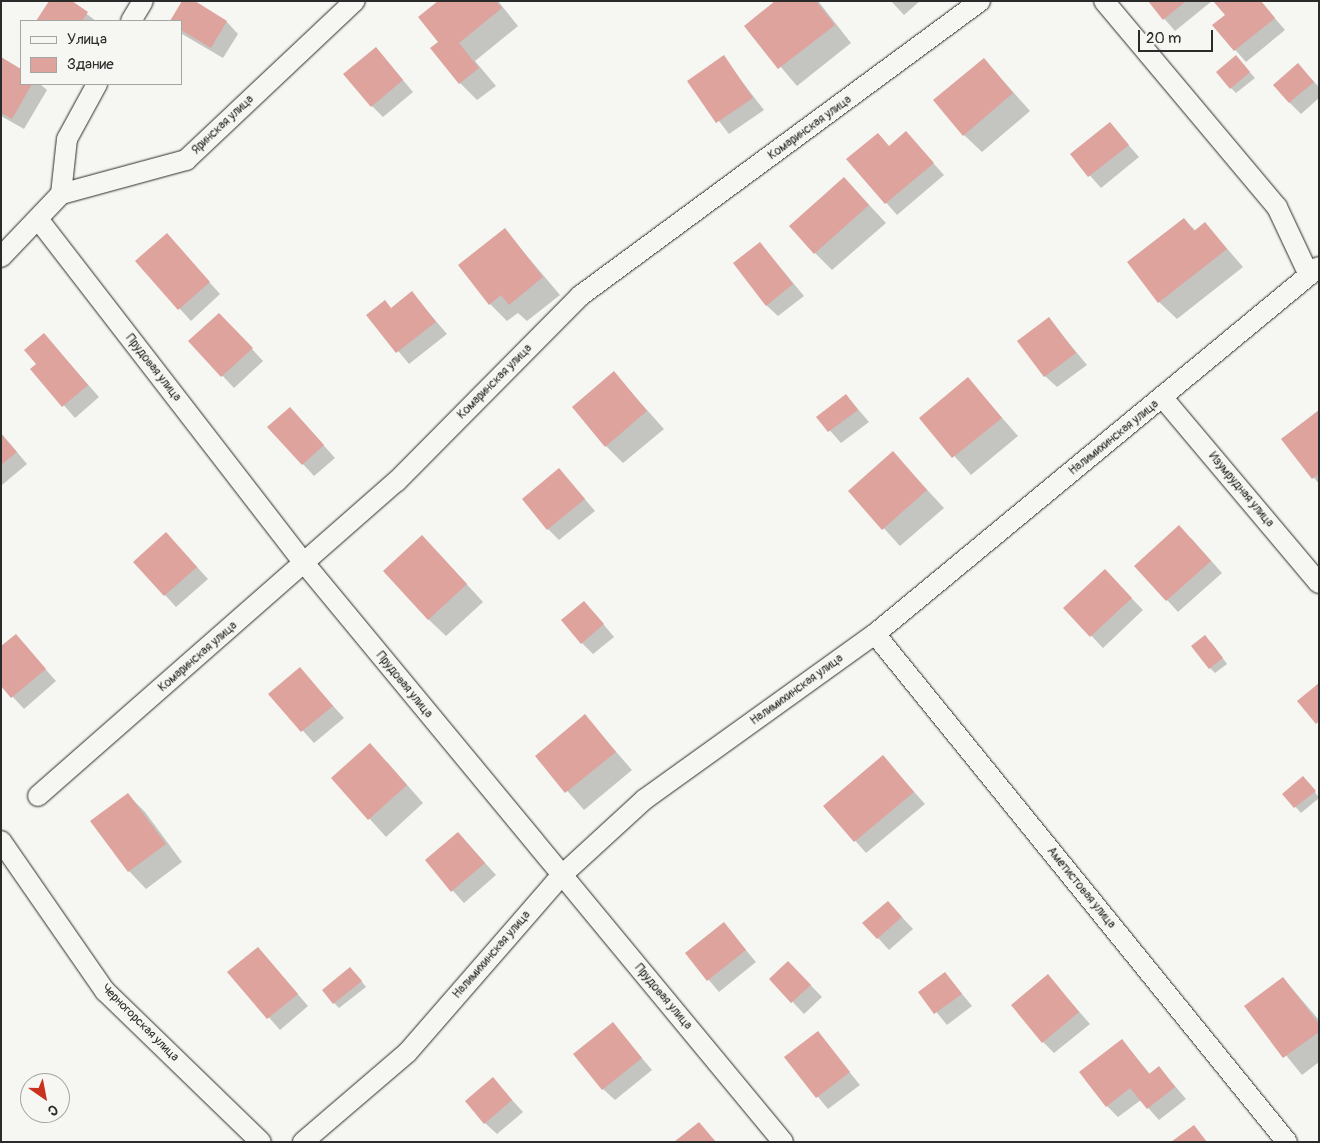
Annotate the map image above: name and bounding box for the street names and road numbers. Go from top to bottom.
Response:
street label: Яринская улица [189,92,257,158]
street label: Комаринская улица [765,93,855,163]
street label: Прудовая улица [122,332,184,404]
street label: Комаринская улица [455,342,535,422]
street label: Налимихинская улица [1066,397,1162,479]
street label: Изумрудная улица [1205,449,1277,531]
street label: Комаринская улица [156,619,240,695]
street label: Прудовая улица [373,649,435,721]
street label: Налимихинская улица [748,651,846,729]
street label: Аметистовая улица [1044,844,1118,932]
street label: Налимихинская улица [450,908,534,1002]
street label: Прудовая улица [631,961,695,1033]
street label: Черногорская улица [98,981,182,1065]

